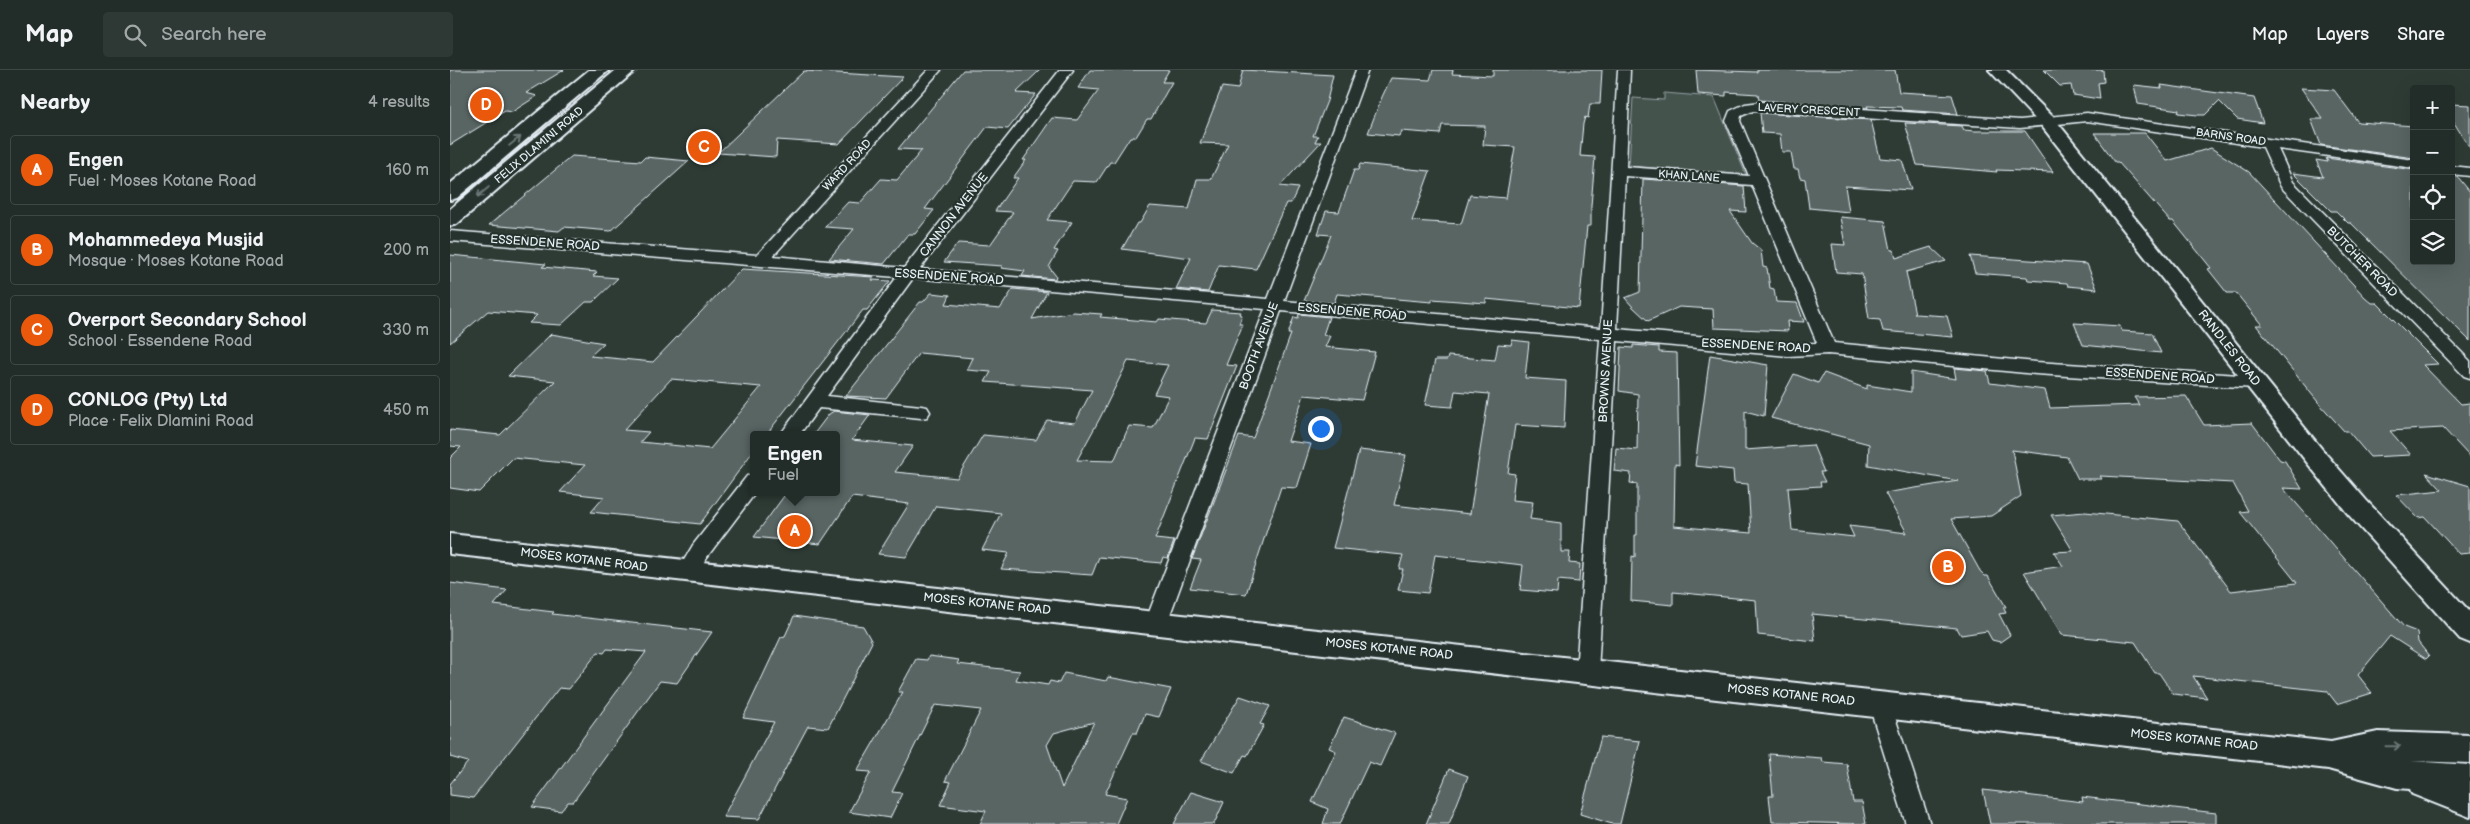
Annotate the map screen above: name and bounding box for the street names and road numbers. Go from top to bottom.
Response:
street label: LAVERY CRESCENT [1757,101,1861,119]
street label: FELIX DLAMINI ROAD [492,104,586,186]
street label: BARNS ROAD [2195,126,2267,148]
street label: WARD ROAD [820,137,874,193]
street label: KHAN LANE [1658,167,1720,185]
street label: CANNON AVENUE [916,170,992,260]
street label: BUTCHER ROAD [2324,224,2401,301]
street label: ESSENDENE ROAD [490,232,600,254]
street label: ESSENDENE ROAD [894,266,1004,288]
street label: BOOTH AVENUE [1236,300,1282,392]
street label: ESSENDENE ROAD [1297,300,1407,324]
street label: RANDLES ROAD [2195,307,2263,389]
street label: BROWNS AVENUE [1596,319,1616,423]
street label: ESSENDENE ROAD [1701,336,1811,356]
street label: ESSENDENE ROAD [2105,365,2215,387]
street label: MOSES KOTANE ROAD [519,545,649,575]
street label: MOSES KOTANE ROAD [922,590,1052,618]
street label: MOSES KOTANE ROAD [1324,635,1454,663]
street label: MOSES KOTANE ROAD [1726,681,1856,709]
street label: MOSES KOTANE ROAD [2129,726,2259,754]

